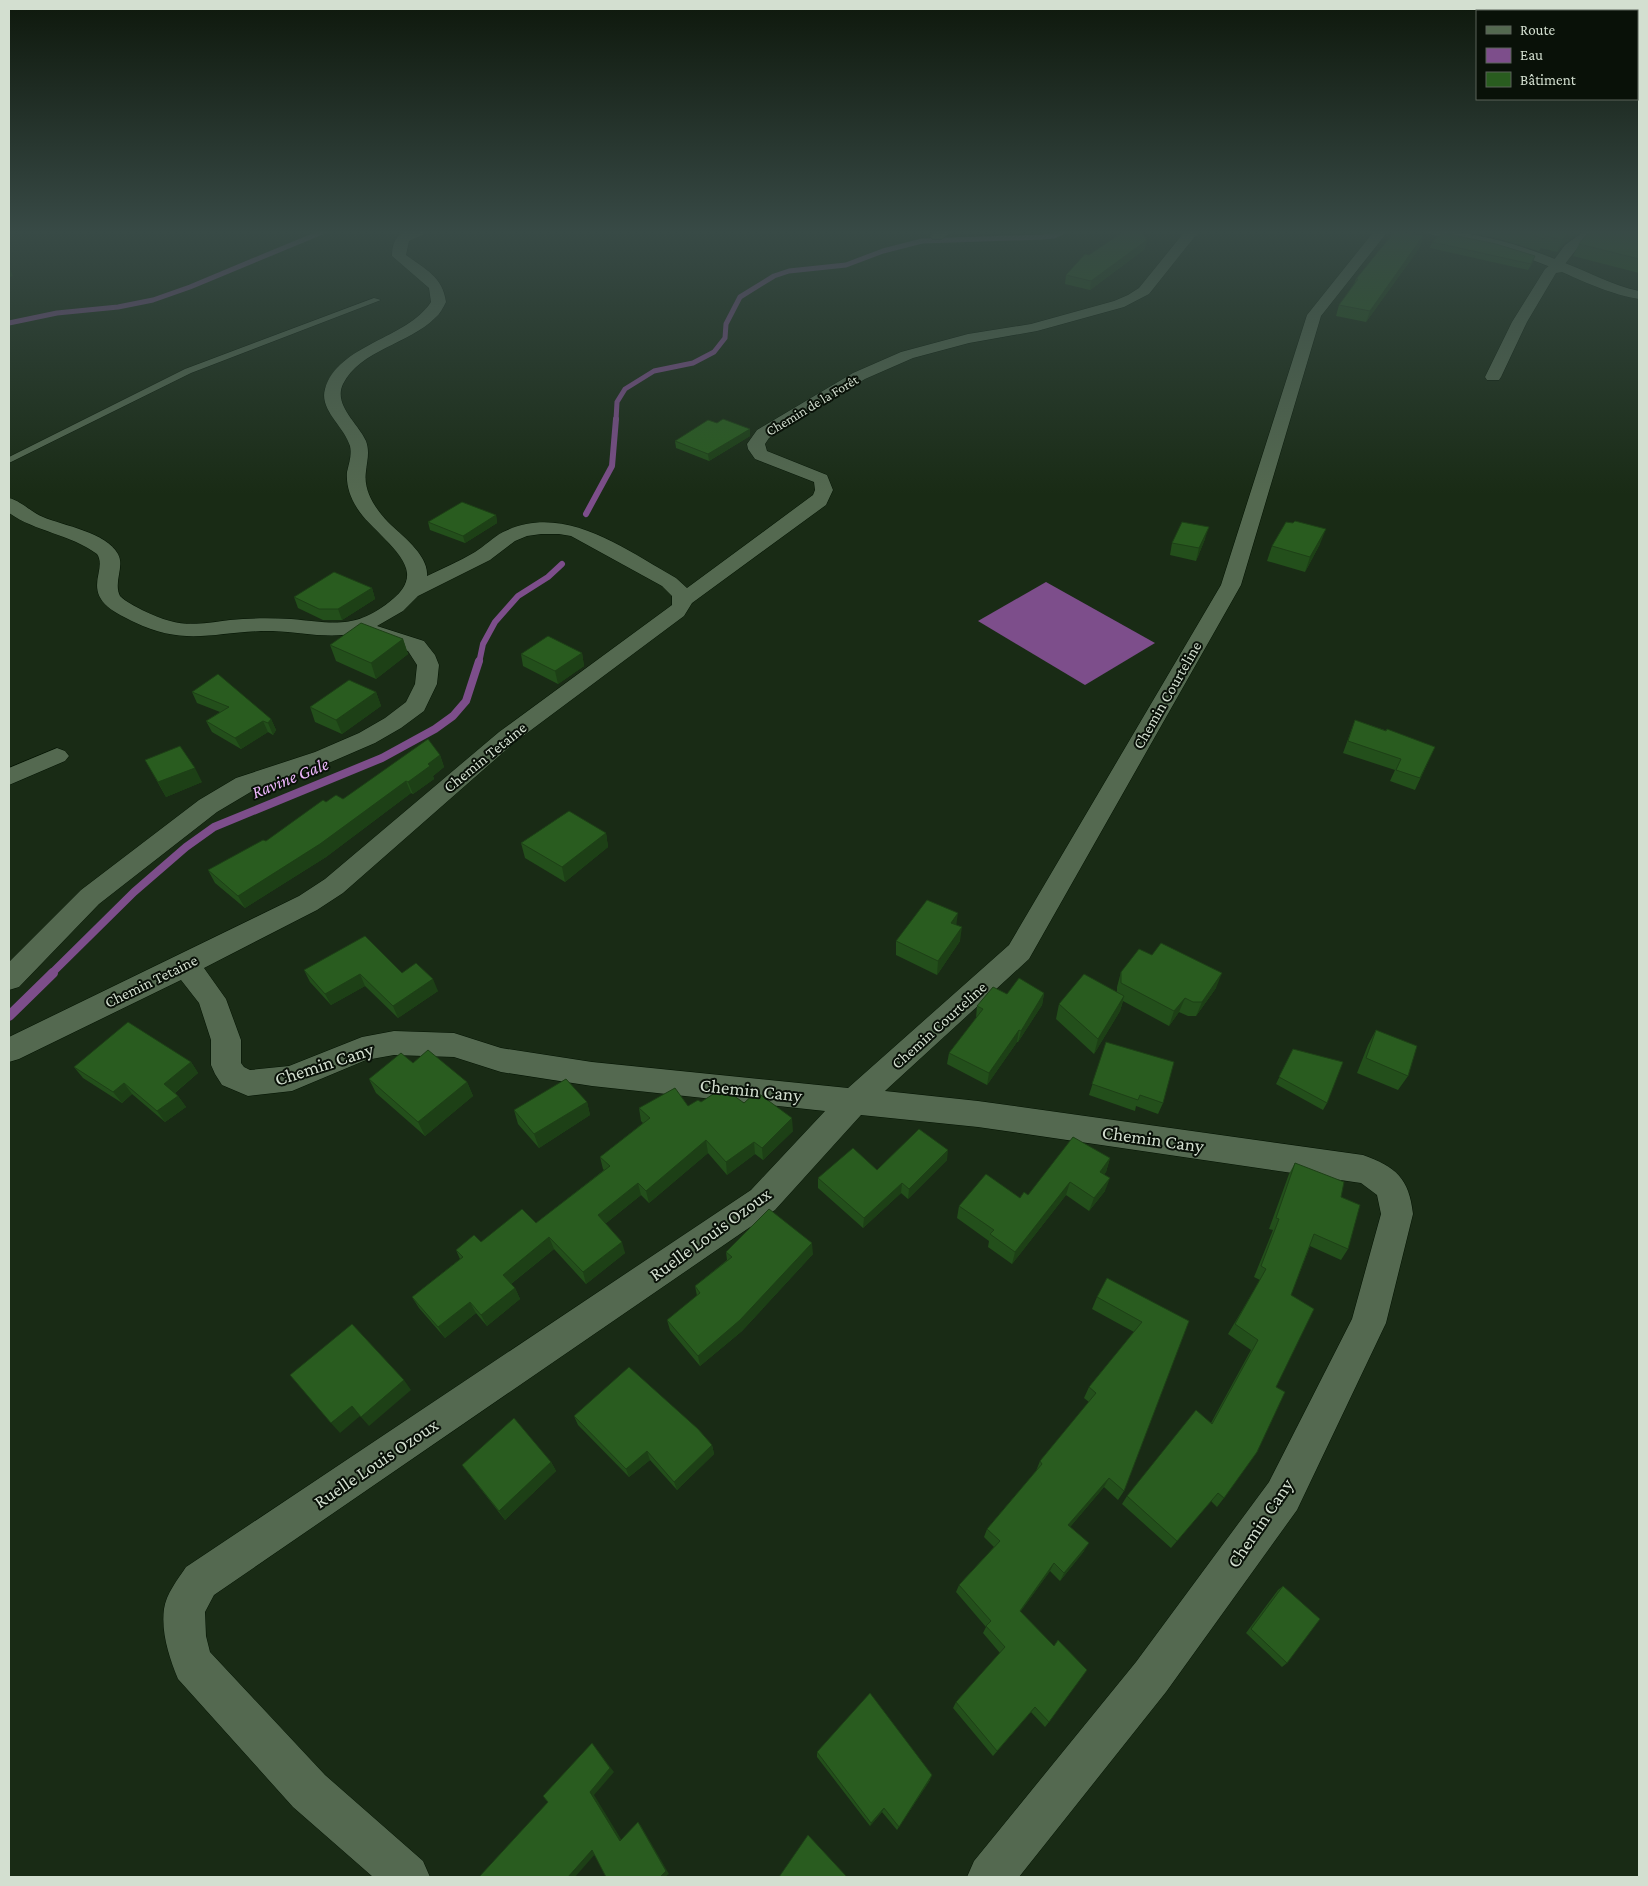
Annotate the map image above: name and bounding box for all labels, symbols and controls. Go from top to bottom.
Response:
legend [1476,10,1638,100]
text: Route [1520,22,1555,38]
text: Eau [1520,47,1543,63]
text: Bâtiment [1520,72,1577,88]
street label: Chemin de la Forêt [763,371,861,439]
street label: Chemin Courteline [1129,638,1205,752]
street label: Chemin Tetaine [440,719,530,795]
water label: Ravine Gale [249,753,331,802]
street label: Chemin Tetaine [102,951,200,1011]
street label: Chemin Courteline [888,978,990,1072]
street label: Chemin Cany [272,1038,376,1090]
street label: Chemin Cany [699,1074,803,1106]
street label: Chemin Cany [1101,1121,1206,1157]
street label: Ruelle Louis Ozoux [645,1183,775,1285]
street label: Ruelle Louis Ozoux [310,1414,442,1512]
street label: Chemin Cany [1223,1474,1298,1571]

